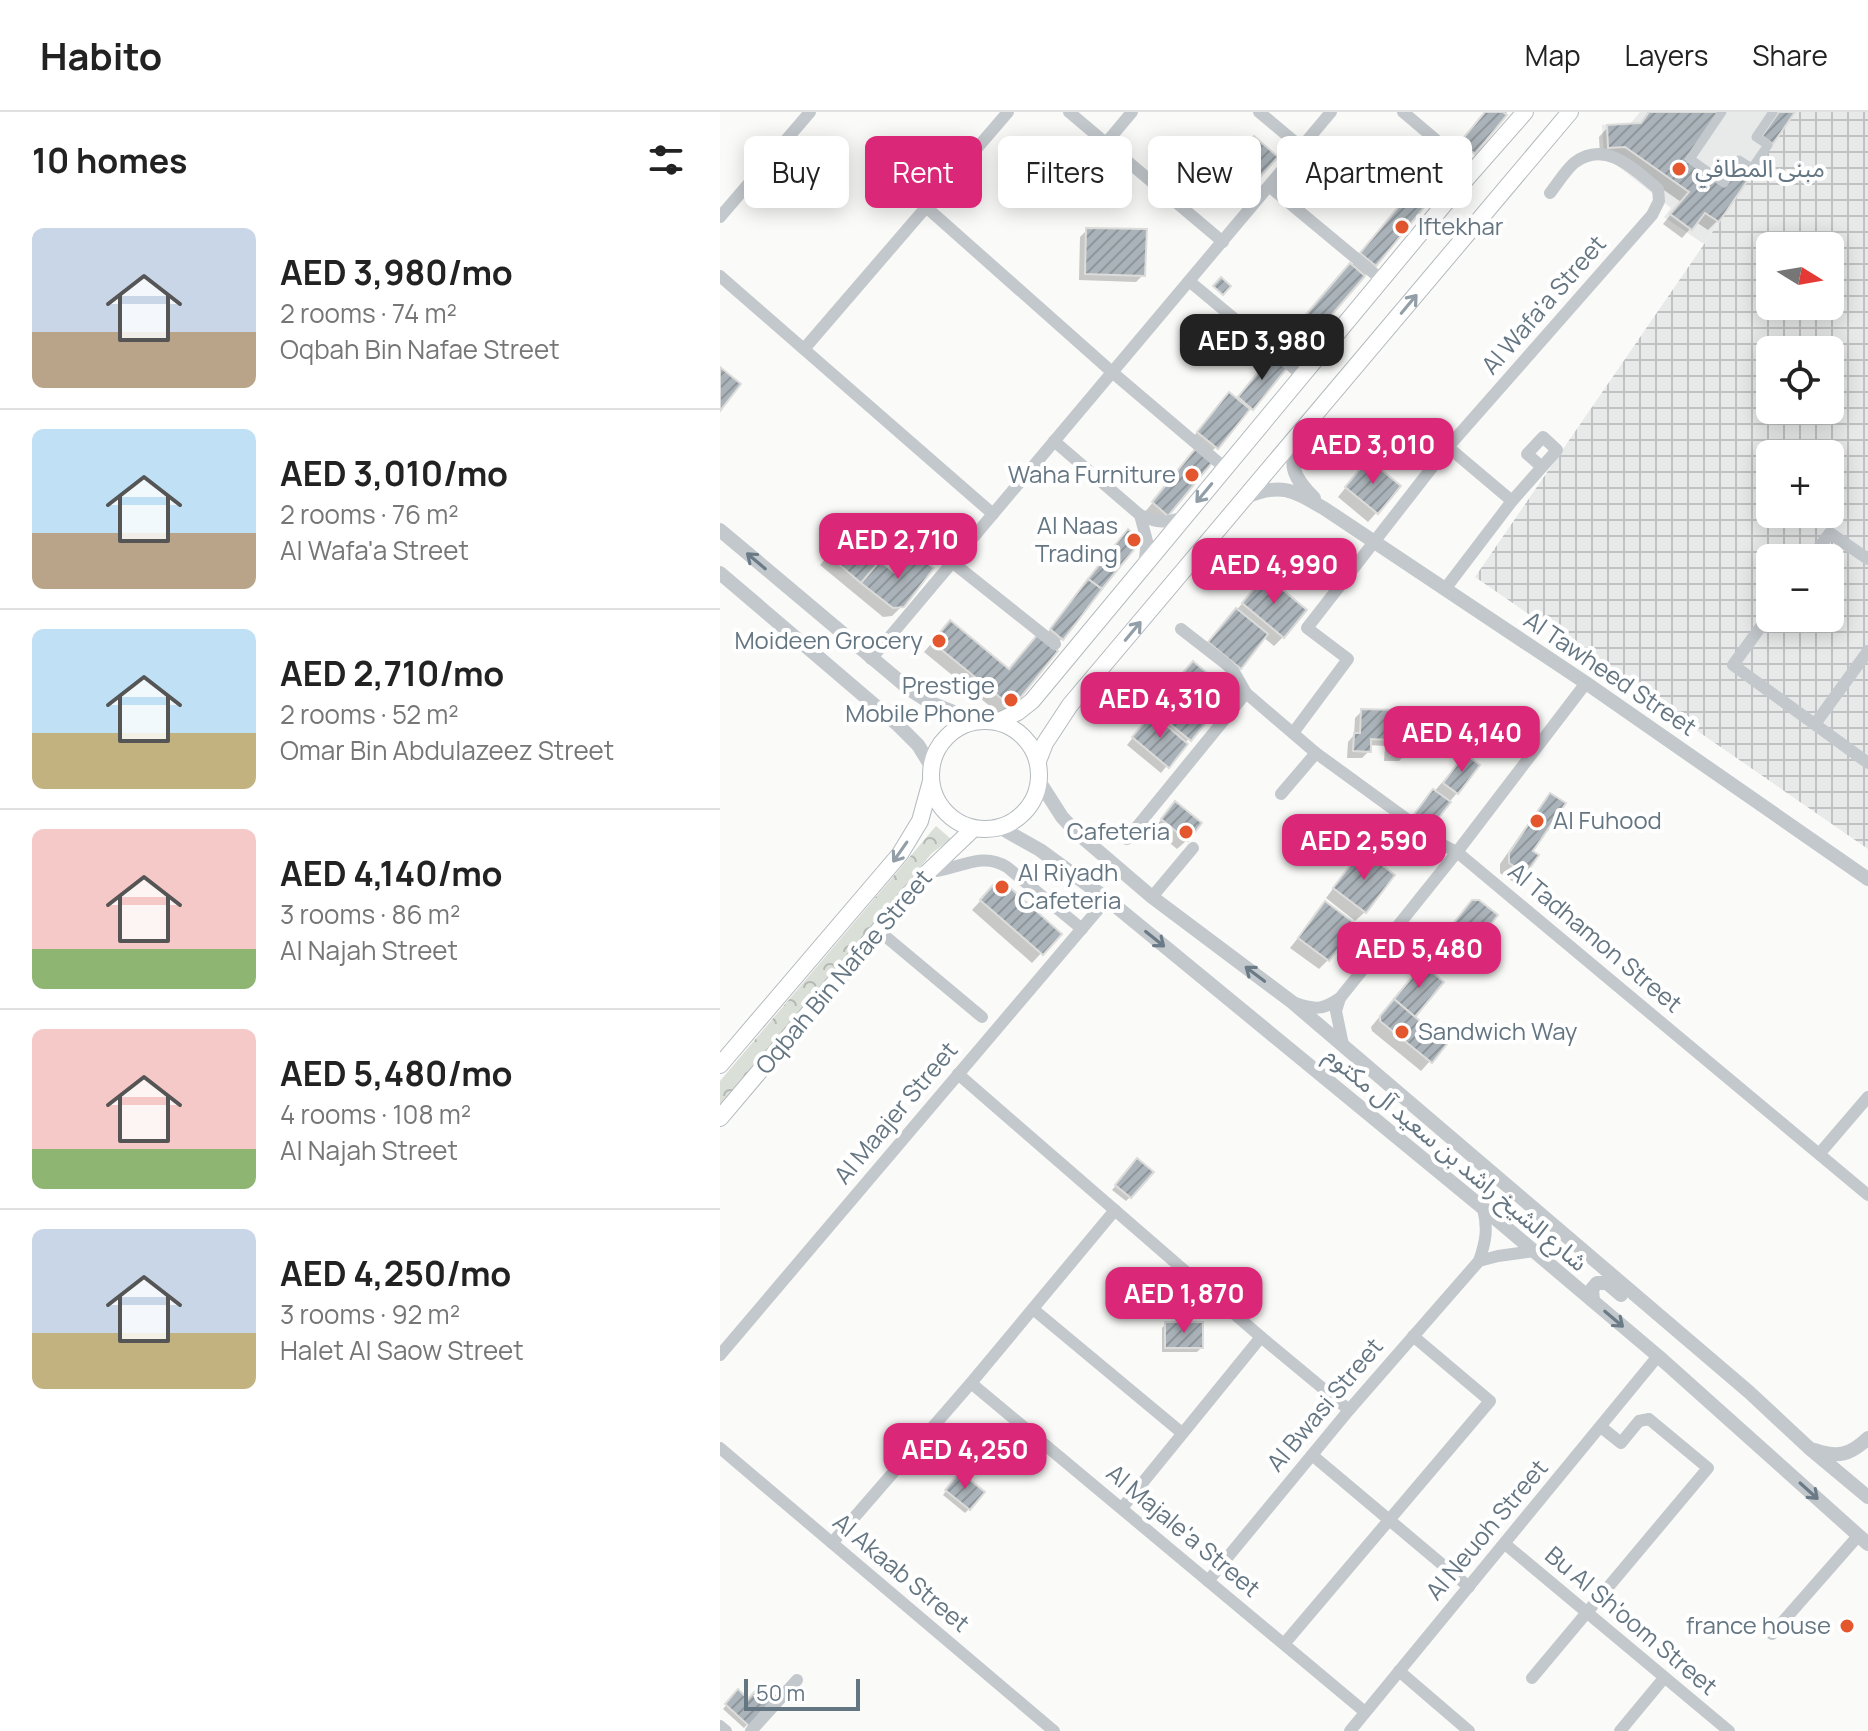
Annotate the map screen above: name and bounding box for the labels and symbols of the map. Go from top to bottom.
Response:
place label: مبنى المطافي [1695,151,1825,188]
marker: مبنى المطافي [1670,160,1688,178]
place label: Iftekhar [1418,209,1504,242]
marker: Iftekhar [1393,218,1411,236]
street label: Al Wafa'a Street [1473,227,1613,381]
north arrow [1756,232,1844,320]
one-way arrow [1400,294,1418,314]
pin: AED 3,980 [1170,314,1354,382]
pin: AED 3,010 [1281,418,1465,486]
place label: Waha Furniture [1008,457,1176,490]
marker: Waha Furniture [1183,466,1201,484]
one-way arrow [1195,482,1213,503]
place label: Al Naas Trading [1035,508,1118,569]
pin: AED 2,710 [806,513,990,581]
marker: Al Naas Trading [1125,531,1143,549]
pin: AED 4,990 [1182,538,1366,606]
one-way arrow [746,552,767,570]
street label: Al Tawheed Street [1518,603,1704,743]
one-way arrow [1124,621,1142,641]
place label: Moideen Grocery [734,623,923,656]
marker: Moideen Grocery [930,632,948,650]
place label: Prestige Mobile Phone [845,668,995,729]
pin: AED 4,310 [1068,672,1252,740]
marker: Prestige Mobile Phone [1002,691,1020,709]
pin: AED 4,140 [1370,706,1554,774]
place label: Al Fuhood [1553,803,1662,836]
marker: Al Fuhood [1528,812,1546,830]
place label: Cafeteria [1067,814,1170,847]
pin: AED 2,590 [1272,814,1456,882]
marker: Cafeteria [1177,823,1195,841]
one-way arrow [892,841,909,862]
street label: Al Tadhamon Street [1502,854,1690,1019]
place label: Al Riyadh Cafeteria [1018,855,1121,916]
street label: Oqbah Bin Nafae Street [747,862,938,1081]
marker: Al Riyadh Cafeteria [993,878,1011,896]
pin: AED 5,480 [1327,922,1511,990]
one-way arrow [1144,930,1165,947]
one-way arrow [1245,966,1266,983]
place label: Sandwich Way [1418,1014,1578,1047]
marker: Sandwich Way [1393,1023,1411,1041]
street label: Al Maajer Street [826,1034,964,1190]
street label: شارع الشيخ راشد بن سعيد آل مكتوم [1317,1038,1595,1280]
pin: AED 1,870 [1092,1267,1276,1335]
one-way arrow [1603,1310,1624,1328]
street label: Al Bwasi Street [1258,1330,1389,1478]
pin: AED 4,250 [873,1423,1057,1491]
street label: Al Neuoh Street [1417,1452,1554,1606]
street label: Al Majale'a Street [1100,1456,1268,1604]
one-way arrow [1798,1482,1818,1500]
street label: Al Akaab Street [827,1505,977,1639]
street label: Bu Al Sh'oom Street [1539,1538,1725,1702]
place label: france house [1686,1608,1831,1641]
marker: france house [1838,1617,1856,1635]
scale bar [744,1675,860,1711]

